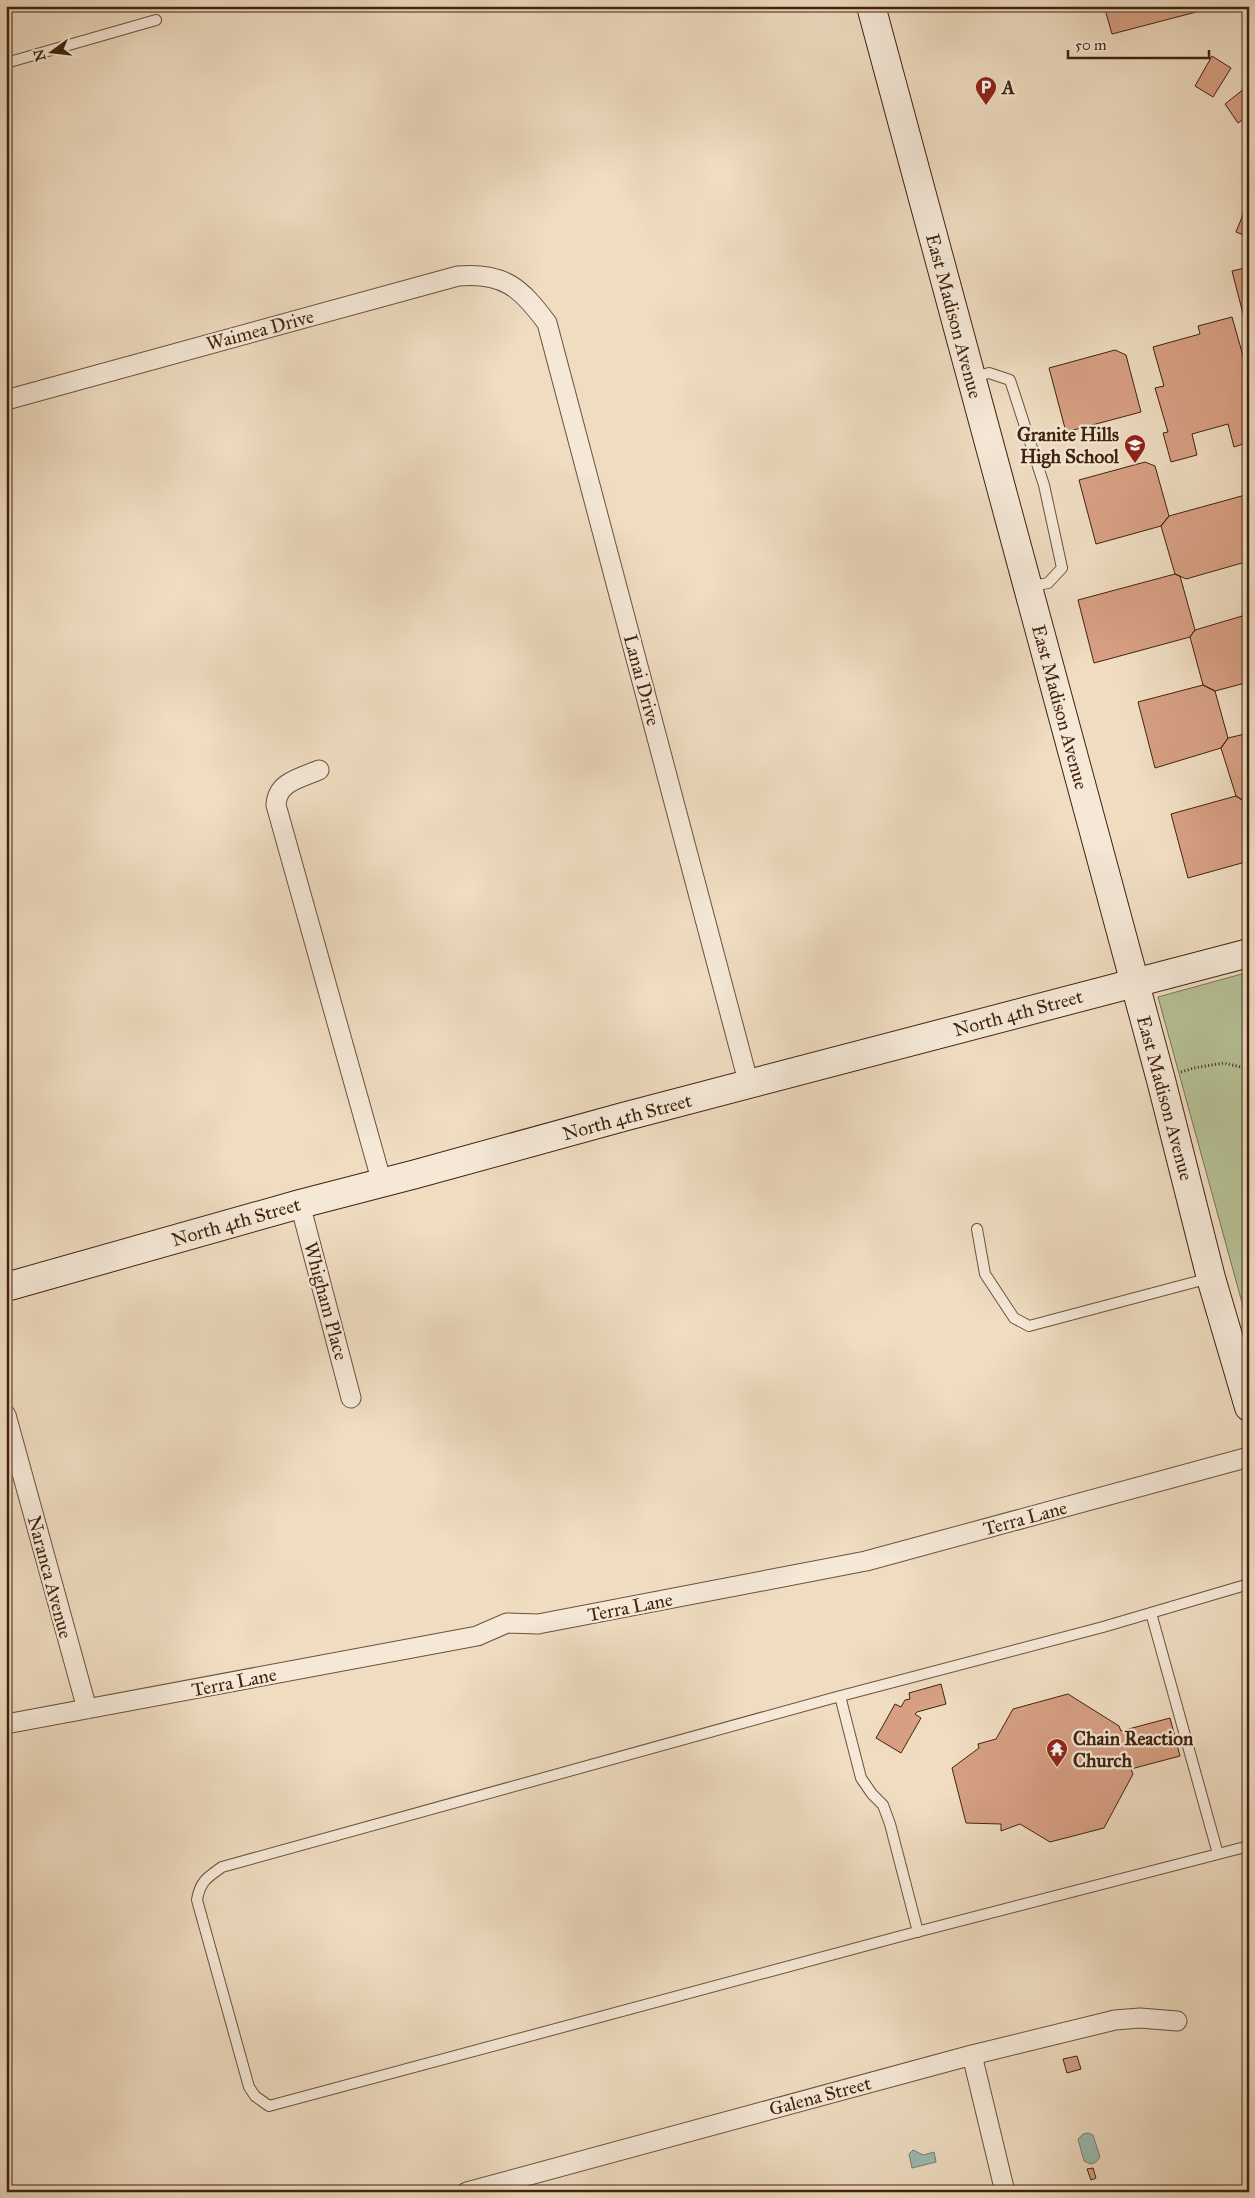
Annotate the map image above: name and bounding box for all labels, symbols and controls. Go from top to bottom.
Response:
north arrow [28,28,78,78]
scale bar [1068,28,1209,60]
text: 50 m [1075,36,1107,54]
text: N [30,47,50,63]
parking icon: A [974,75,998,106]
place label: A [1000,76,1015,99]
street label: East Madison Avenue [921,231,987,401]
street label: Waimea Drive [204,305,316,355]
place label: Granite Hills High School [1017,423,1120,469]
school or university icon: Granite Hills High School [1123,433,1147,464]
street label: East Madison Avenue [1027,622,1093,792]
street label: Lanai Drive [619,632,665,728]
street label: North 4th Street [951,985,1086,1041]
street label: East Madison Avenue [1132,1013,1198,1183]
street label: North 4th Street [560,1089,695,1145]
street label: North 4th Street [169,1193,303,1251]
street label: Whigham Place [298,1239,353,1363]
street label: Terra Lane [980,1496,1070,1540]
street label: Naranca Avenue [23,1513,77,1641]
street label: Terra Lane [586,1587,674,1626]
street label: Terra Lane [190,1662,278,1701]
place label: Chain Reaction Church [1073,1727,1194,1772]
temple icon: Chain Reaction Church [1045,1737,1069,1768]
street label: Galena Street [767,2071,874,2121]

